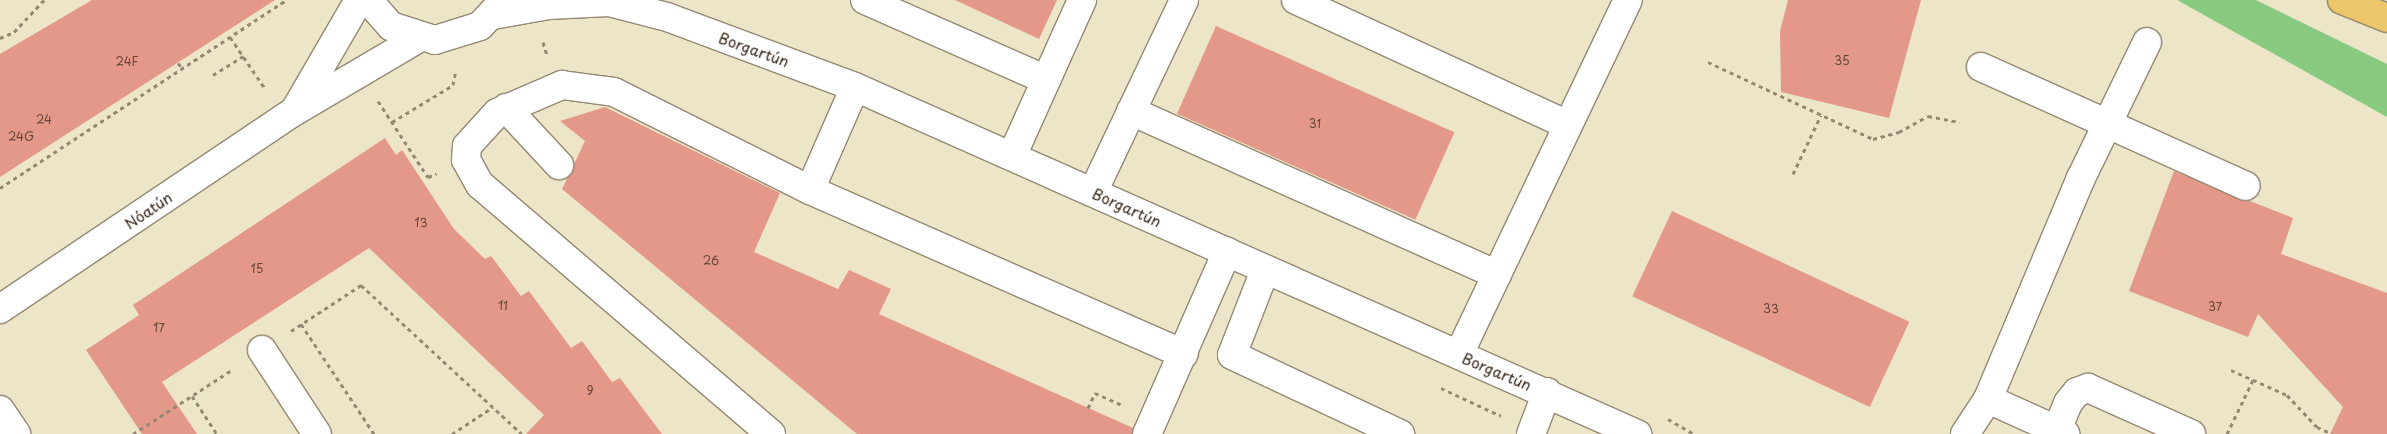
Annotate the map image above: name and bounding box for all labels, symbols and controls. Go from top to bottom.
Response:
street label: Borgartún [716,28,792,70]
house number: 35 [1834,54,1850,68]
house number: 24F [115,55,139,69]
house number: 24 [36,113,52,127]
house number: 31 [1309,117,1321,131]
house number: 24G [8,130,34,144]
street label: Borgartún [1090,184,1164,230]
street label: Nóatún [121,188,175,232]
house number: 13 [414,216,428,230]
house number: 26 [703,254,719,268]
house number: 15 [250,262,264,276]
house number: 11 [498,299,508,313]
house number: 37 [2208,300,2222,314]
house number: 33 [1763,302,1779,316]
house number: 17 [153,321,165,335]
street label: Borgartún [1460,348,1534,394]
house number: 9 [586,384,594,398]

